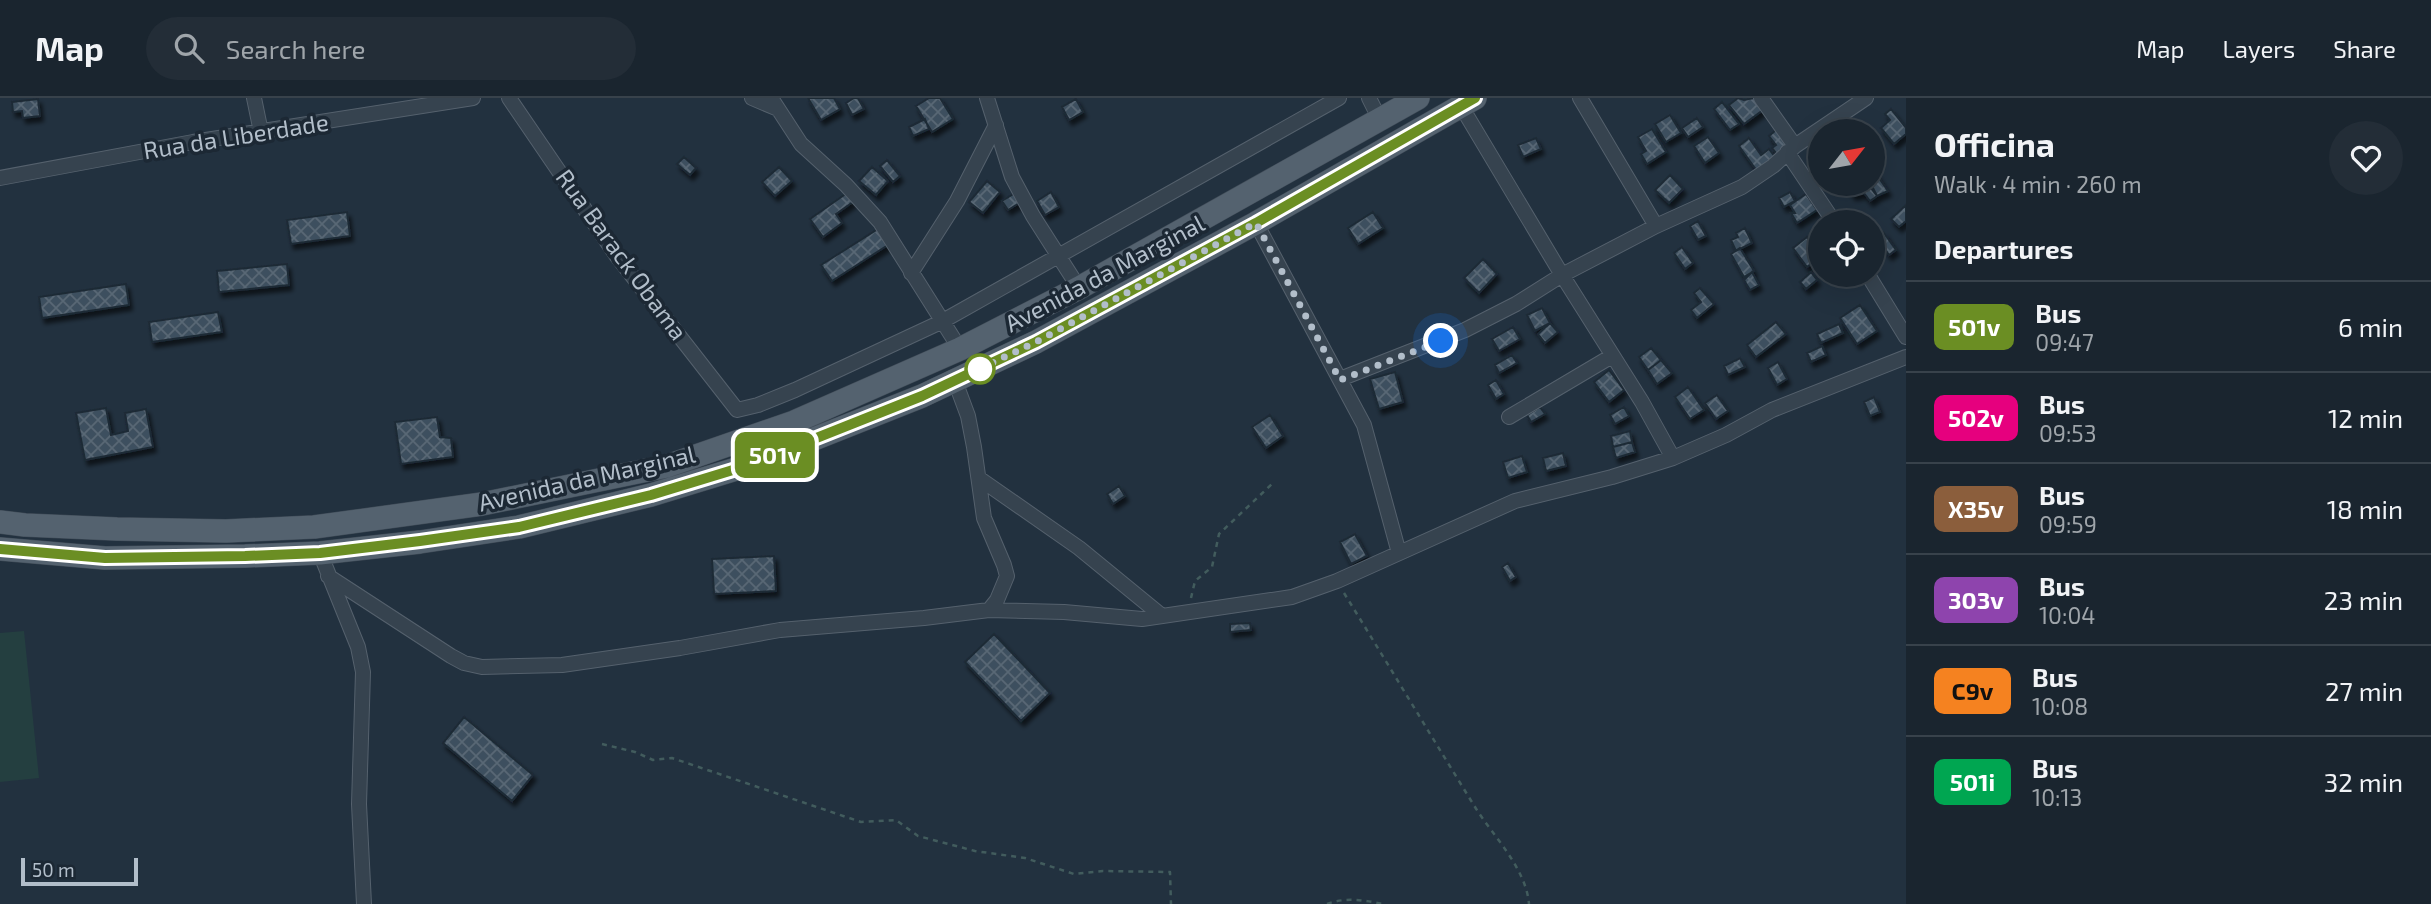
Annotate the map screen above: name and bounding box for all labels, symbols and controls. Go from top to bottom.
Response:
search box [146,17,636,80]
text: Map [35,28,104,68]
icon: search [170,29,208,67]
text: Search here [226,33,365,64]
text: Map [2136,34,2184,63]
text: Layers [2222,34,2295,63]
text: Share [2333,34,2396,63]
street label: Rua da Liberdade [141,107,330,164]
north arrow [1808,119,1885,196]
map controls [1808,119,1885,287]
button: heart [2329,121,2403,195]
text: Officina [1934,124,2055,164]
street label: Rua Barack Obama [551,163,694,345]
text: Walk · 4 min · 260 m [1934,170,2142,198]
street label: Avenida da Marginal [1000,208,1209,338]
button: locate [1808,210,1885,287]
text: Departures [1934,233,2073,264]
text: Bus [2035,297,2081,328]
text: 6 min [2338,311,2403,342]
text: 501v [1948,312,2000,341]
your location [1423,323,1458,358]
text: 09:47 [2035,328,2094,356]
unlabelled marker [965,354,995,384]
text: Bus [2039,388,2085,419]
text: 12 min [2328,402,2403,433]
text: 502v [1948,403,2004,432]
text: 09:53 [2039,419,2097,447]
line badge: 501v [726,432,824,478]
street label: Avenida da Marginal [475,438,698,517]
text: 501v [749,440,801,469]
text: Bus [2039,479,2085,510]
text: 18 min [2327,493,2403,524]
text: X35v [1948,494,2004,523]
text: 09:59 [2039,510,2097,538]
text: Bus [2039,570,2085,601]
text: 23 min [2324,584,2403,615]
text: 303v [1948,585,2004,614]
text: 10:04 [2039,601,2095,629]
text: Bus [2032,661,2078,692]
text: 27 min [2325,675,2403,706]
text: C9v [1952,676,1993,705]
text: 10:08 [2032,692,2088,720]
text: Bus [2032,752,2078,783]
text: 32 min [2324,766,2403,797]
text: 501i [1950,767,1995,796]
text: 10:13 [2032,783,2082,811]
scale bar [21,855,138,887]
text: 50 m [32,858,75,881]

